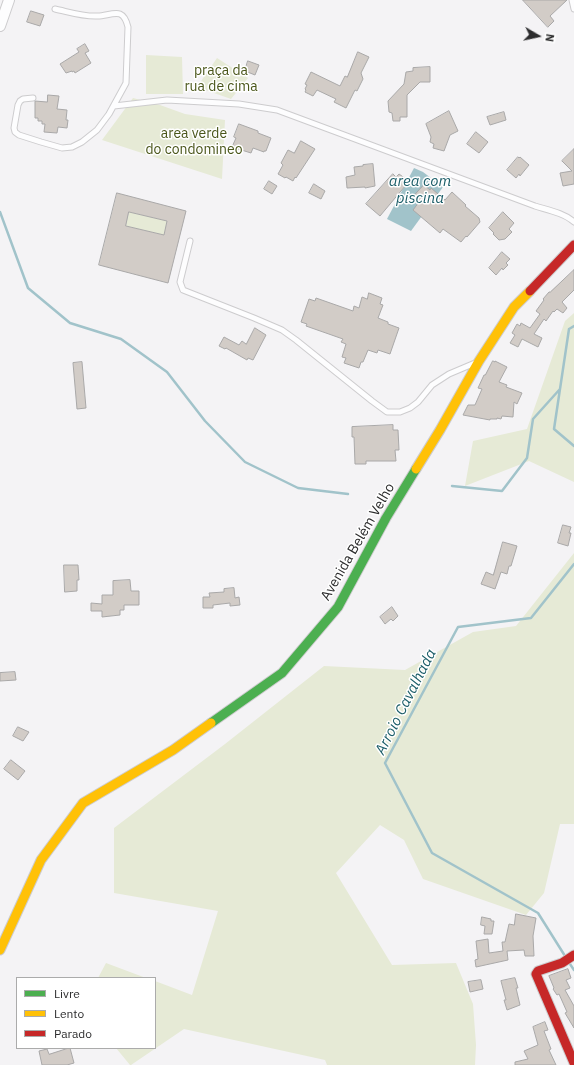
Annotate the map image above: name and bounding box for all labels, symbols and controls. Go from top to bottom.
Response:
north arrow [518,16,558,56]
text: N [542,33,557,43]
park label: praça da rua de cima [184,63,258,96]
park label: area verde do condomineo [145,126,243,158]
water label: area com piscina [389,173,451,208]
street label: Avenida Belém Velho [318,480,398,604]
water label: Arroio Cavalhada [372,646,440,758]
legend [16,977,156,1049]
text: Livre [54,986,80,1001]
text: Lento [54,1006,84,1021]
text: Parado [54,1026,92,1041]

